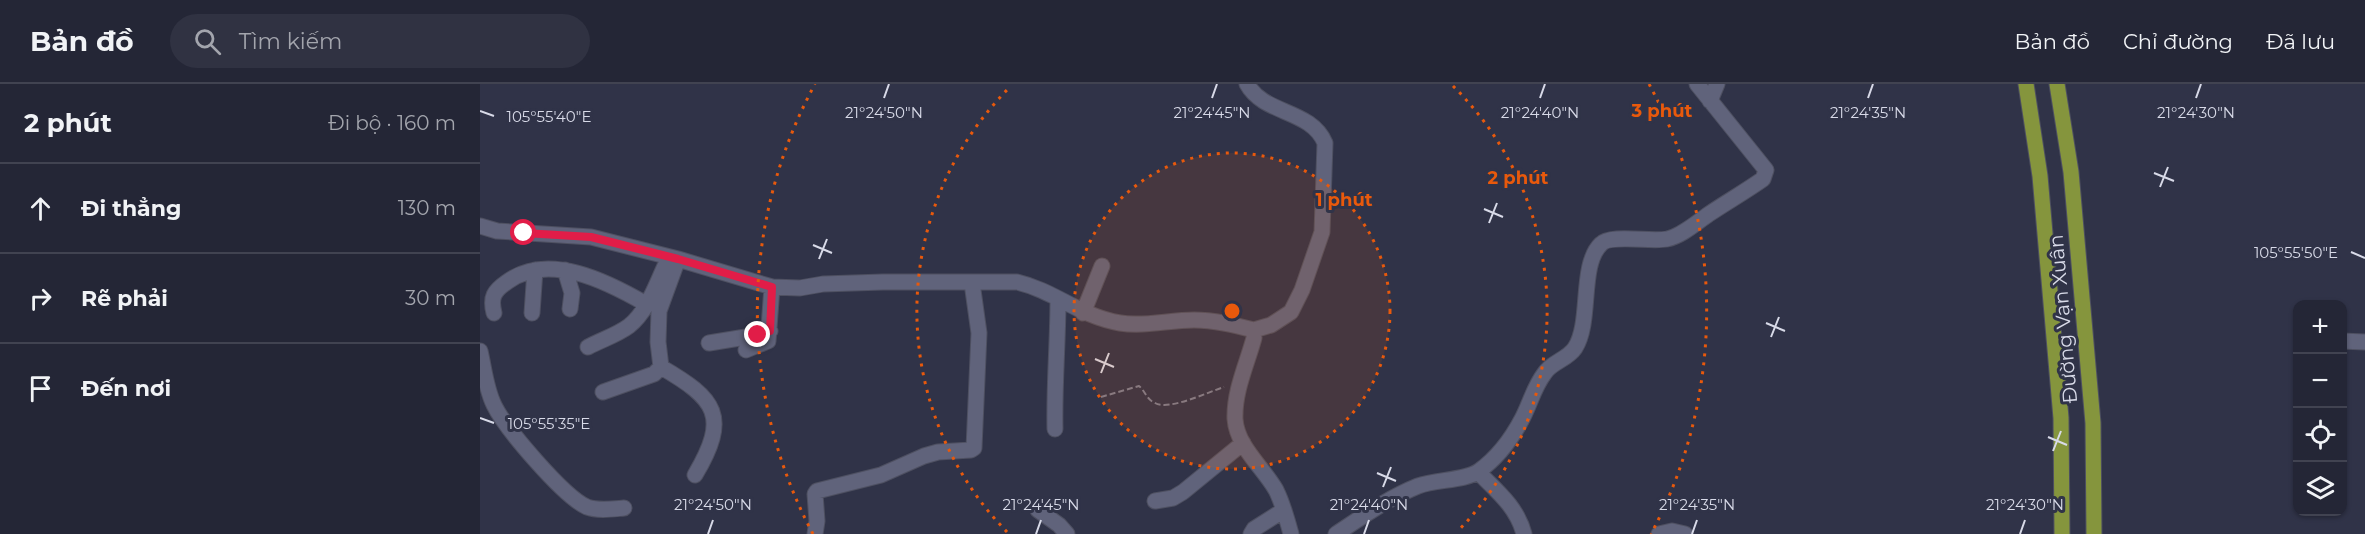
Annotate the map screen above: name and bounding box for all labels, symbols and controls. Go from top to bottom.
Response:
search box [170,14,590,68]
text: Bản đồ [30,24,134,58]
icon: search [191,25,224,58]
text: Tìm kiếm [239,28,342,55]
text: Bản đồ [2015,29,2090,54]
text: Chỉ đường [2123,29,2233,54]
text: Đã lưu [2266,29,2335,54]
text: 3 phút [1631,100,1693,122]
text: 21°24'50"N [845,103,923,122]
text: 21°24'45"N [1174,103,1250,122]
text: 21°24'40"N [1501,103,1579,122]
text: 21°24'35"N [1830,103,1906,122]
text: 21°24'30"N [2157,103,2235,122]
text: 2 phút [24,107,112,139]
text: 105°55'40"E [507,107,591,126]
text: Đi bộ · 160 m [328,111,456,135]
text: 2 phút [1488,167,1549,189]
text: 1 phút [1315,189,1373,211]
icon: ahead [24,192,57,225]
text: Đi thẳng [81,195,181,222]
text: 130 m [398,196,456,220]
route start [510,219,536,245]
street label: Đường Vạn Xuân [2044,233,2082,405]
text: 105°55'50"E [2254,243,2338,262]
icon: right [24,282,57,315]
text: Rẽ phải [81,285,168,312]
text: 30 m [405,286,456,310]
map controls [2293,300,2347,516]
button: + [2293,300,2347,354]
centre of rings [1222,301,1242,321]
route end [744,321,770,347]
button: − [2293,354,2347,408]
icon: arrive [24,372,57,405]
text: Đến nơi [81,375,171,402]
button: locate [2293,408,2347,462]
text: 105°55'35"E [508,414,590,433]
button: layers [2293,462,2347,516]
text: 21°24'50"N [674,495,752,514]
text: 21°24'45"N [1003,495,1079,514]
text: 21°24'40"N [1330,495,1408,514]
text: 21°24'35"N [1659,495,1735,514]
text: 21°24'30"N [1986,495,2064,514]

